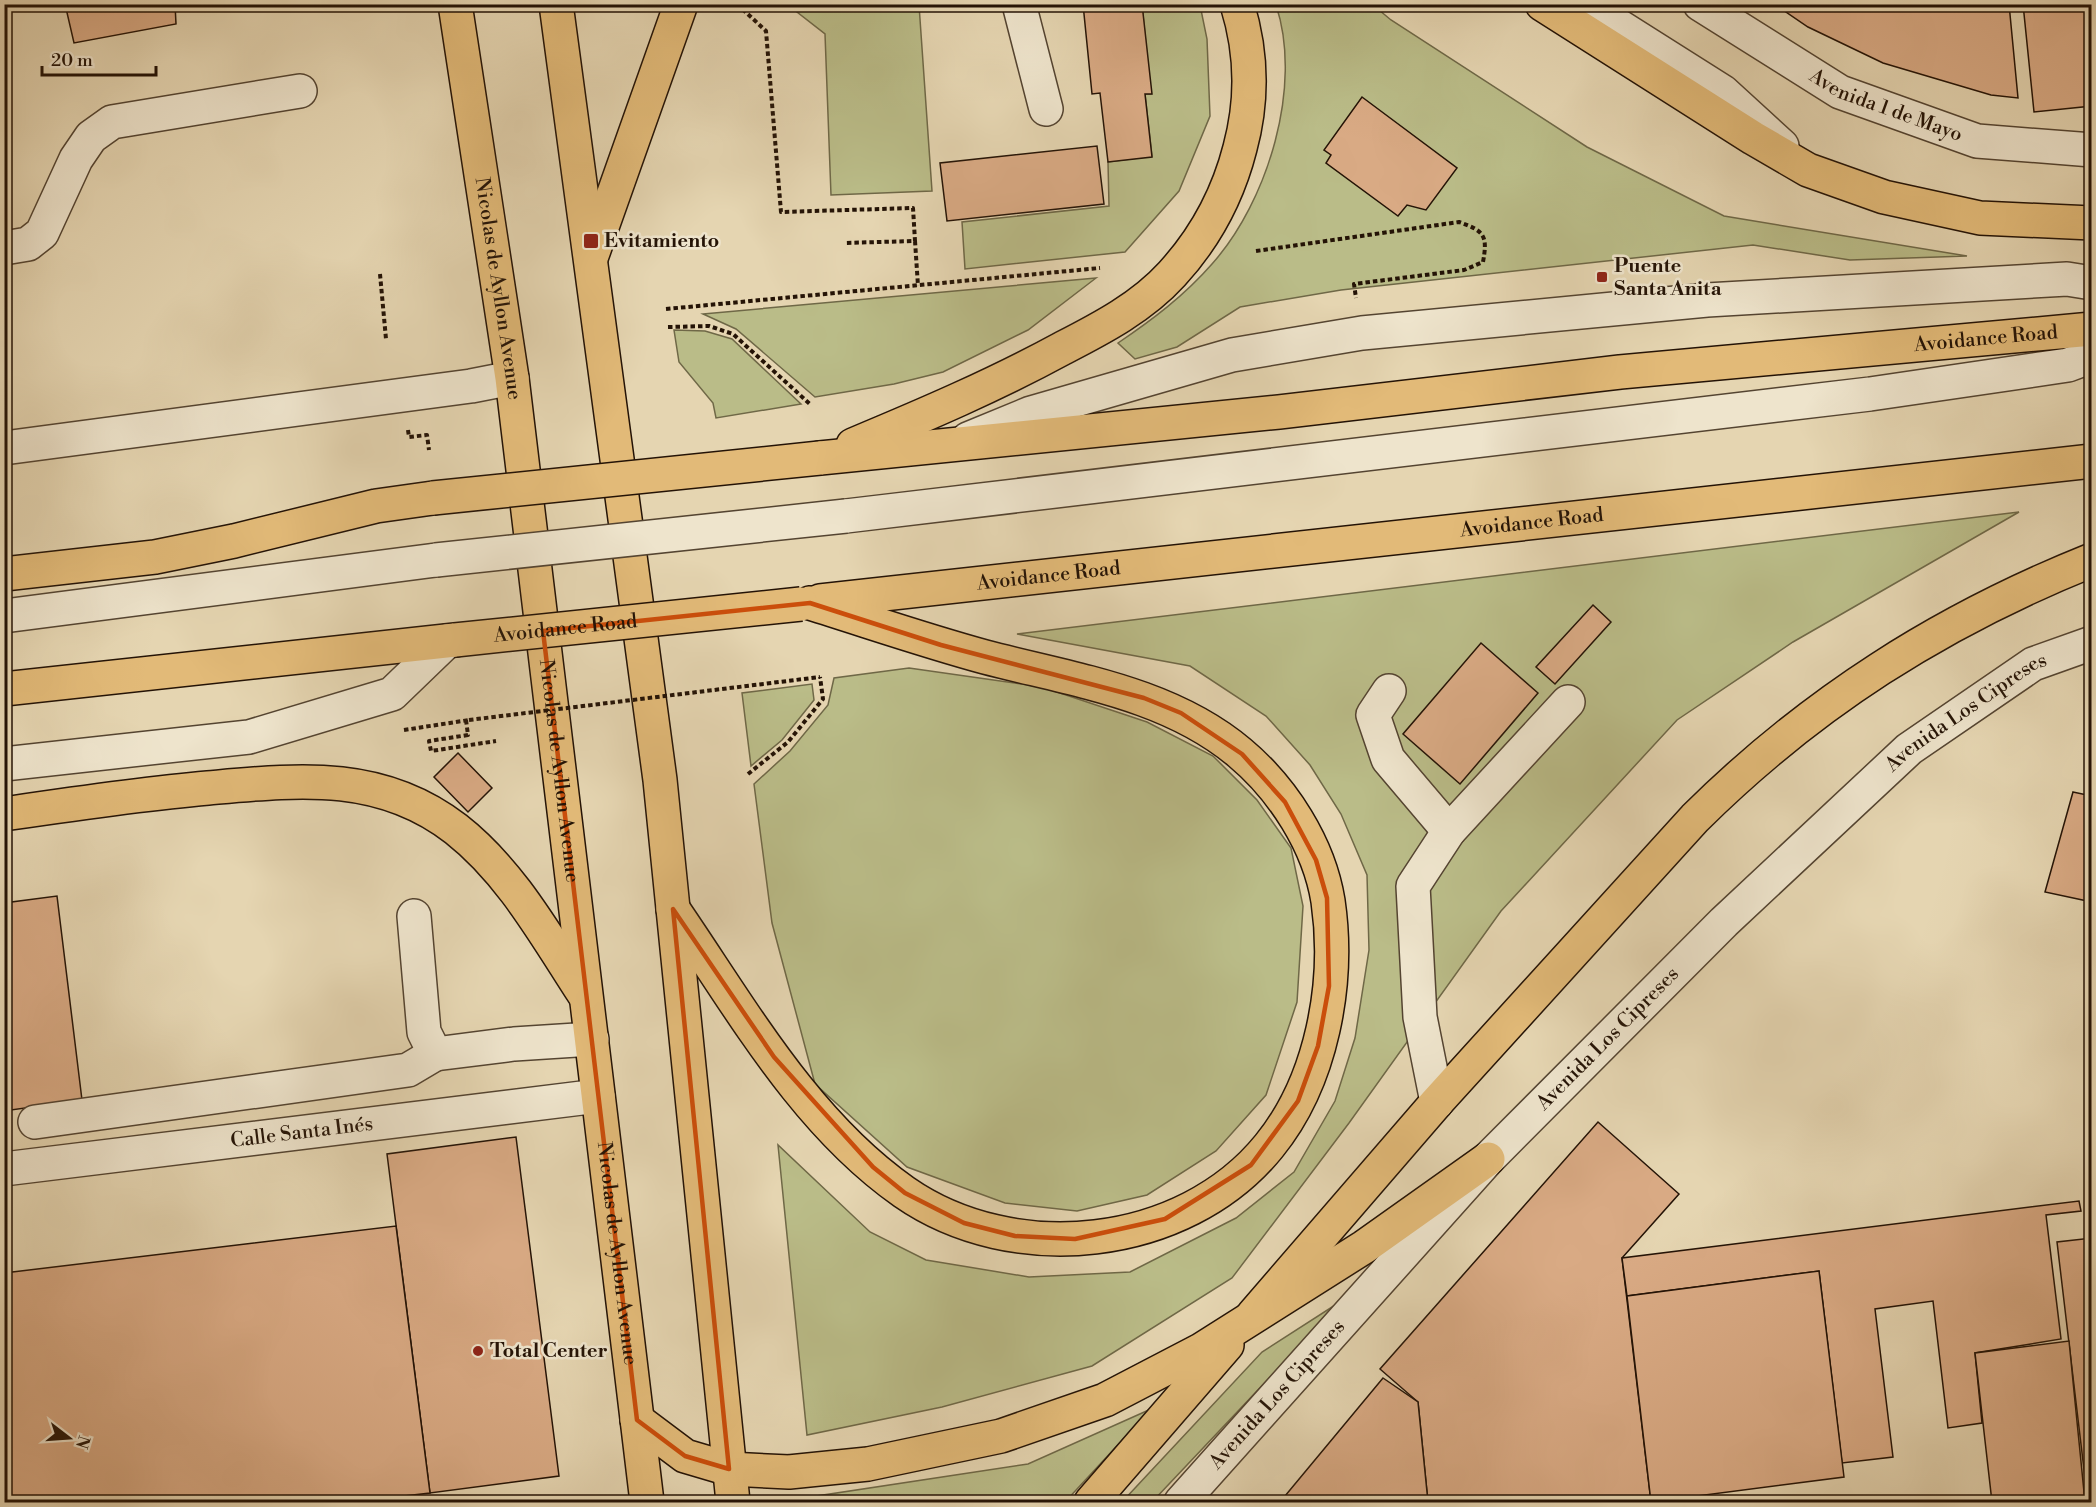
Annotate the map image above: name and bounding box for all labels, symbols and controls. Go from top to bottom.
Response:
scale bar [42,39,156,77]
text: 20 m [51,49,93,72]
street label: Avenida 1 de Mayo [1804,63,1966,147]
street label: Nicolas de Ayllon Avenue [469,176,527,401]
place label: Evitamiento [604,229,719,254]
marker: Evitamiento [582,232,600,250]
place label: Puente Santa Anita [1614,254,1722,302]
marker: Puente Santa Anita [1595,270,1609,284]
street label: Avoidance Road [1912,320,2059,358]
street label: Avoidance Road [1458,502,1605,543]
street label: Avoidance Road [975,555,1122,596]
street label: Avoidance Road [491,609,639,649]
street label: Avenida Los Cipreses [1879,648,2050,778]
street label: Nicolas de Ayllon Avenue [533,658,585,884]
street label: Avenida Los Cipreses [1530,962,1684,1116]
street label: Calle Santa Inés [229,1111,375,1154]
street label: Nicolas de Ayllon Avenue [591,1140,643,1367]
street label: Avenida Los Cipreses [1203,1315,1350,1475]
place label: Total Center [490,1339,608,1364]
marker: Total Center [471,1344,485,1358]
north arrow [39,1408,99,1468]
text: N [71,1433,94,1451]

